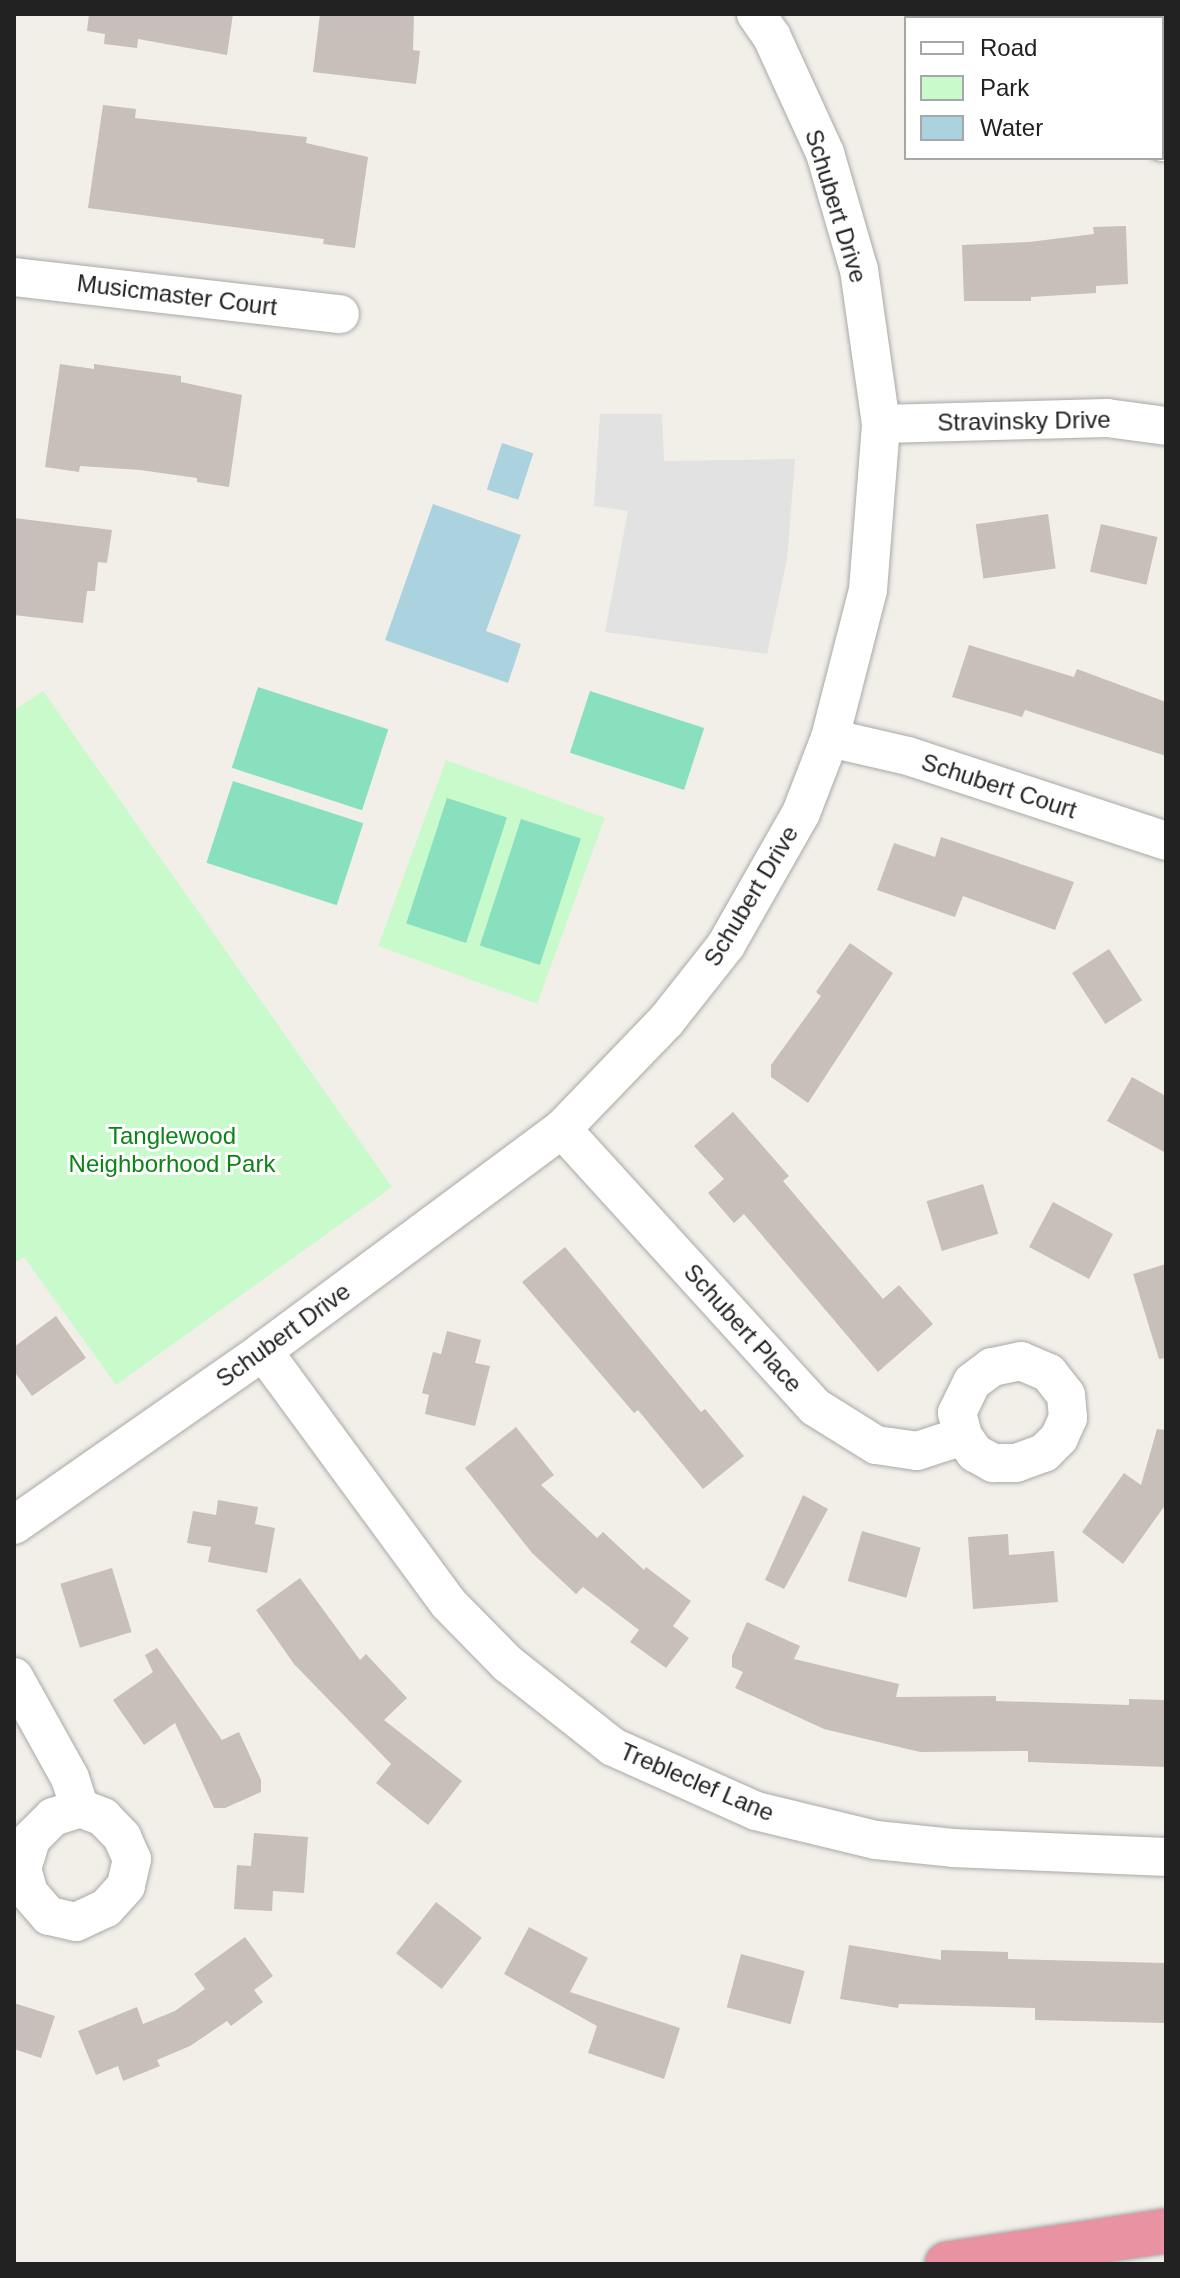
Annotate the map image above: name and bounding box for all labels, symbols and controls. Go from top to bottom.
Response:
legend [904,16,1164,160]
text: Road [980,34,1037,61]
text: Park [980,74,1029,101]
text: Water [980,114,1043,141]
street label: Schubert Drive [799,126,873,286]
street label: Musicmaster Court [75,268,279,322]
street label: Stravinsky Drive [937,405,1111,437]
street label: Schubert Court [918,747,1080,825]
street label: Schubert Drive [698,821,804,971]
park label: Tanglewood Neighborhood Park [69,1122,275,1178]
street label: Schubert Place [678,1258,808,1398]
street label: Schubert Drive [210,1277,356,1393]
street label: Trebleclef Lane [616,1737,778,1827]

